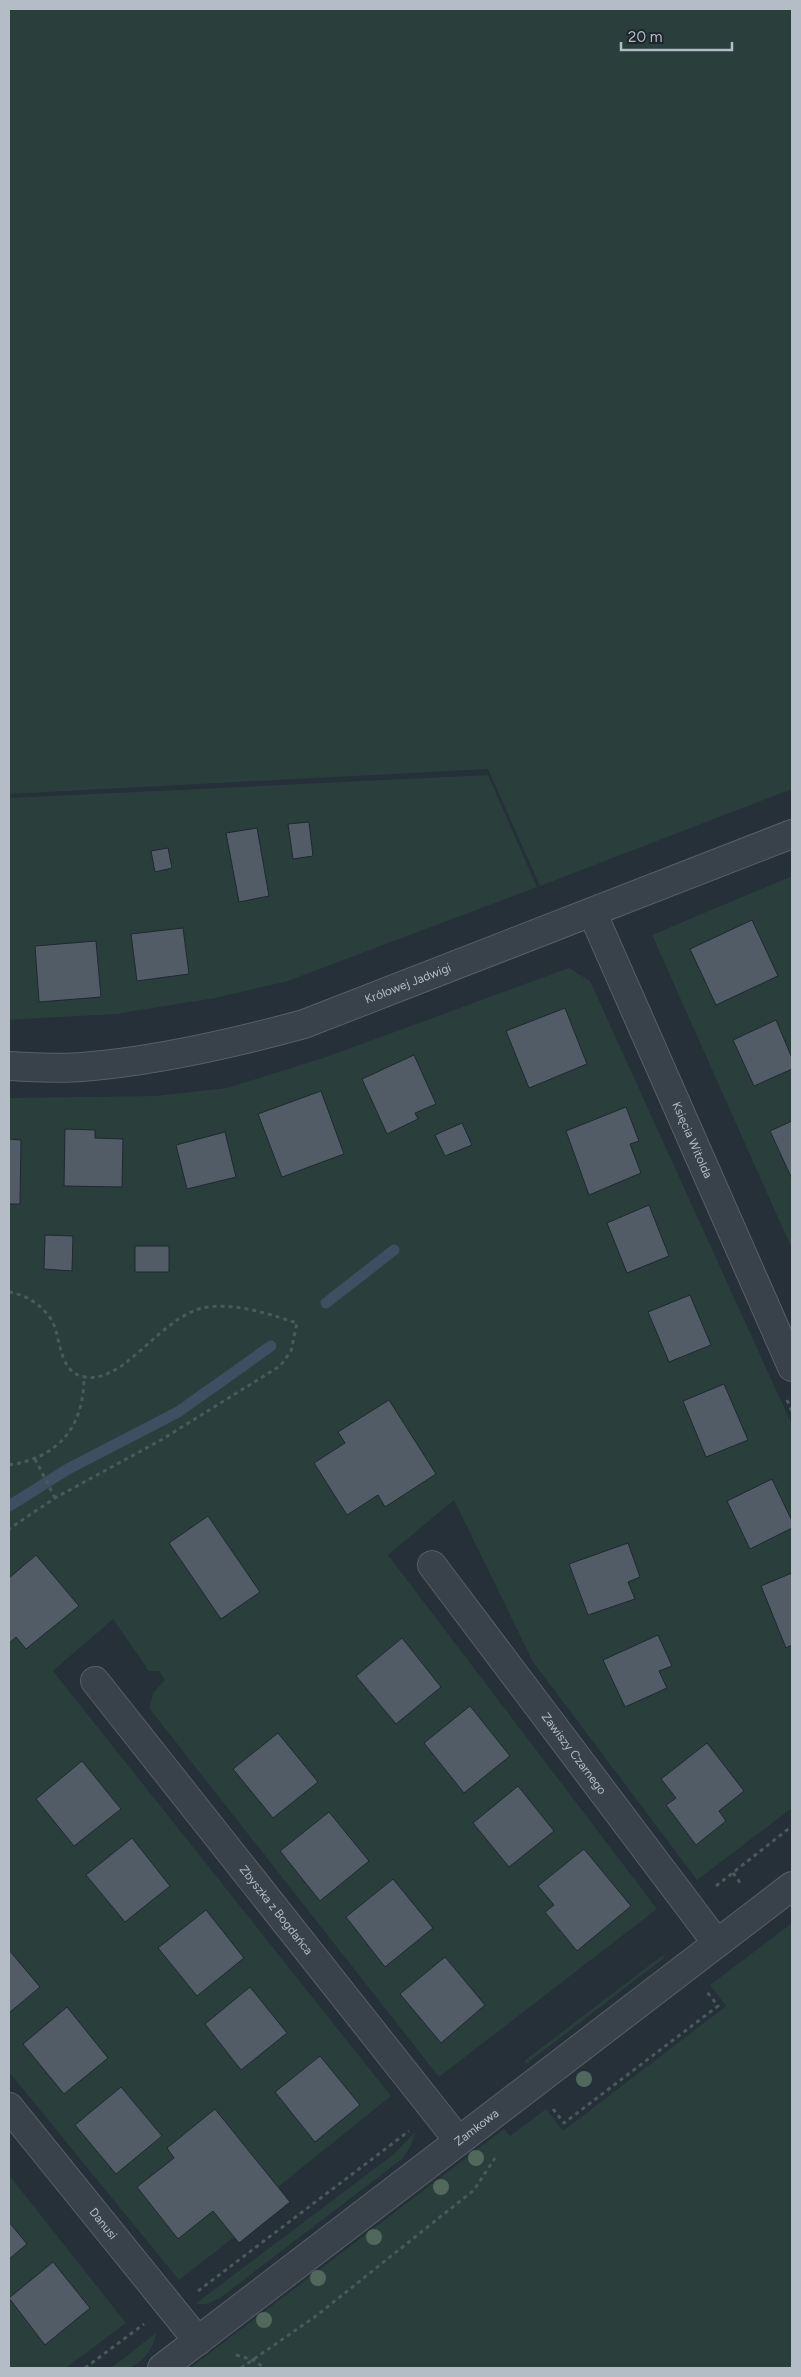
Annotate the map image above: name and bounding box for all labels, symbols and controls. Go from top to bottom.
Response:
scale bar [621,20,732,52]
text: 20 m [628,28,662,46]
street label: Królowej Jadwigi [363,960,453,1007]
street label: Księcia Witolda [669,1099,715,1180]
street label: Zawiszy Czarnego [539,1710,609,1797]
street label: Zbyszka z Bogdańca [237,1863,316,1957]
street label: Zamkowa [452,2106,501,2149]
street label: Danusi [86,2205,120,2242]

